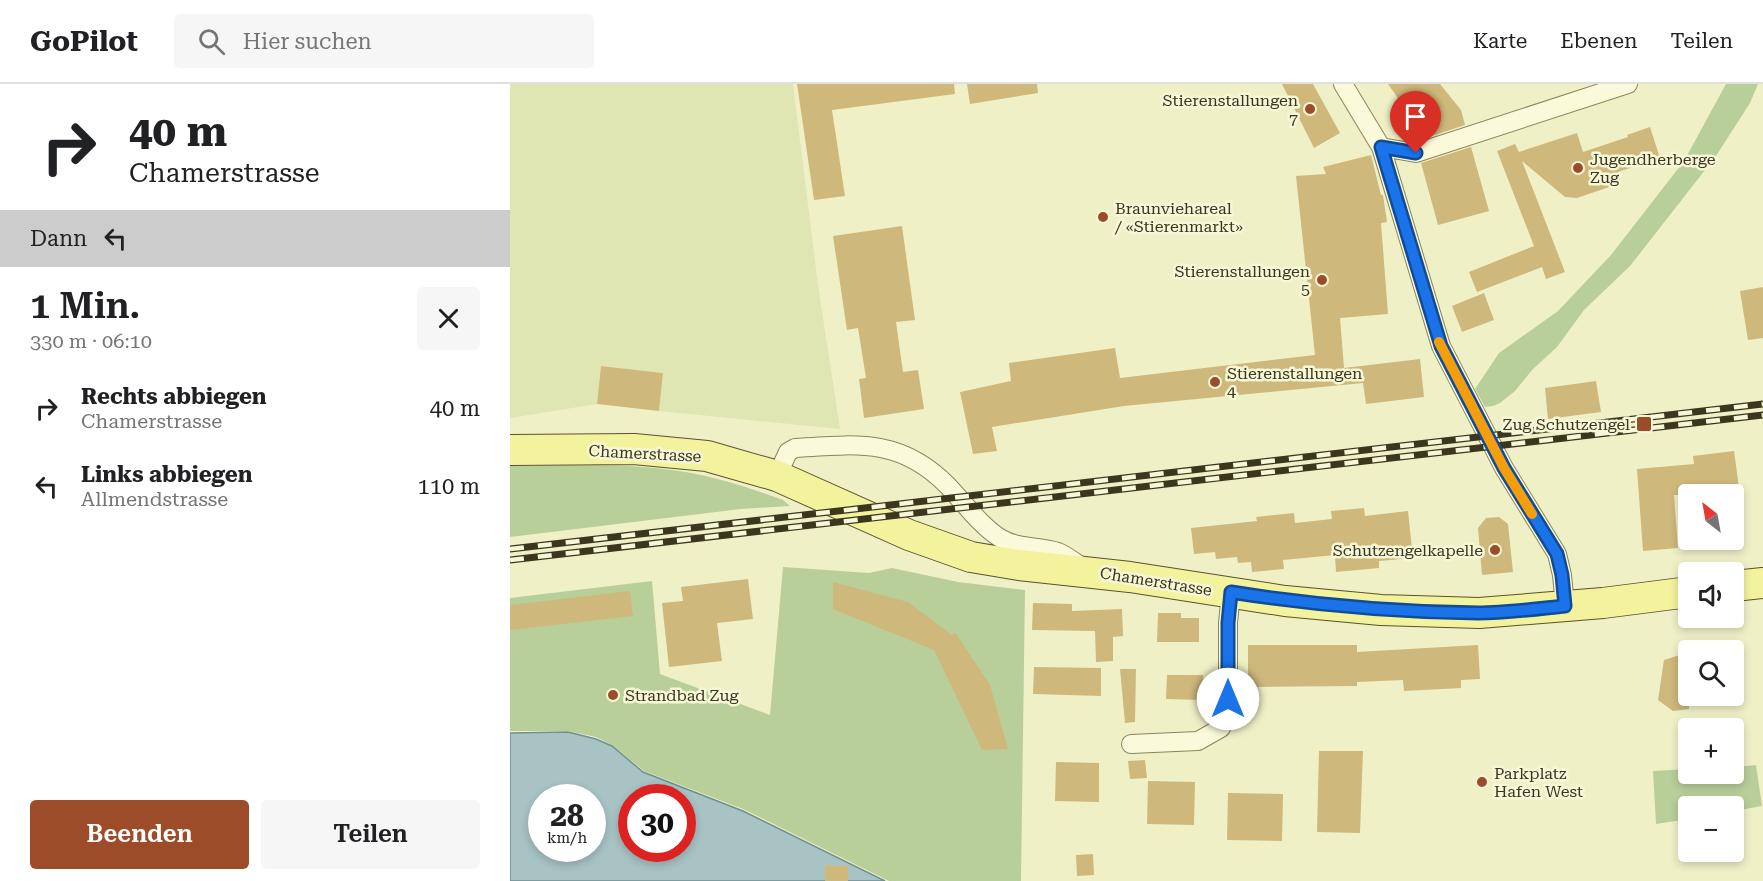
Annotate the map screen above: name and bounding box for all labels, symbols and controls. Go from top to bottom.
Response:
search box [174,14,594,68]
text: GoPilot [30,25,138,58]
icon: search [195,25,228,58]
text: Hier suchen [243,29,372,54]
text: Karte [1473,29,1527,53]
text: Ebenen [1560,29,1638,53]
text: Teilen [1671,29,1733,53]
place label: Stierenstallungen 7 [1163,91,1298,128]
pin [1390,91,1441,153]
icon: arrive [1399,100,1432,133]
marker: Stierenstallungen 7 [1303,102,1317,116]
text: 40 m [129,107,227,156]
icon: right [30,108,108,186]
place label: Jugendherberge Zug [1590,150,1716,187]
text: Chamerstrasse [129,157,320,189]
marker: Jugendherberge Zug [1571,161,1585,175]
place label: Braunviehareal / «Stierenmarkt» [1114,199,1243,236]
marker: Braunviehareal / «Stierenmarkt» [1096,210,1110,224]
icon: left [99,222,132,255]
text: Dann [30,226,87,251]
place label: Stierenstallungen 5 [1175,262,1310,299]
marker: Stierenstallungen 5 [1315,273,1329,287]
text: 1 Min. [30,285,140,327]
button: close [417,287,480,350]
text: 330 m · 06:10 [30,329,152,353]
place label: Stierenstallungen 4 [1227,364,1362,401]
marker: Stierenstallungen 4 [1208,375,1222,389]
text: Rechts abbiegen [81,384,267,409]
icon: right [30,392,63,425]
text: 40 m [430,396,480,421]
text: Chamerstrasse [81,409,222,433]
place label: Zug Schutzengel [1503,415,1630,434]
marker: Zug Schutzengel [1635,415,1653,433]
street label: Chamerstrasse [588,441,702,466]
text: Links abbiegen [81,462,252,487]
icon: left [30,470,63,503]
text: 110 m [417,474,480,499]
north arrow [1678,484,1744,550]
map controls [1678,484,1744,862]
text: Allmendstrasse [81,487,228,511]
place label: Schutzengelkapelle [1333,541,1483,560]
marker: Schutzengelkapelle [1488,543,1502,557]
button: sound [1678,562,1744,628]
street label: Chamerstrasse [1099,563,1213,600]
button: search [1678,640,1744,706]
position arrow [1196,667,1260,731]
place label: Strandbad Zug [625,686,739,705]
marker: Strandbad Zug [606,688,620,702]
button: + [1678,718,1744,784]
place label: Parkplatz Hafen West [1494,764,1583,801]
marker: Parkplatz Hafen West [1475,775,1489,789]
speed limit sign: 30 [618,784,696,862]
button: − [1678,796,1744,862]
text: 28 [550,798,584,833]
button: Beenden [30,800,249,869]
button: Teilen [261,800,480,869]
text: km/h [547,829,587,847]

